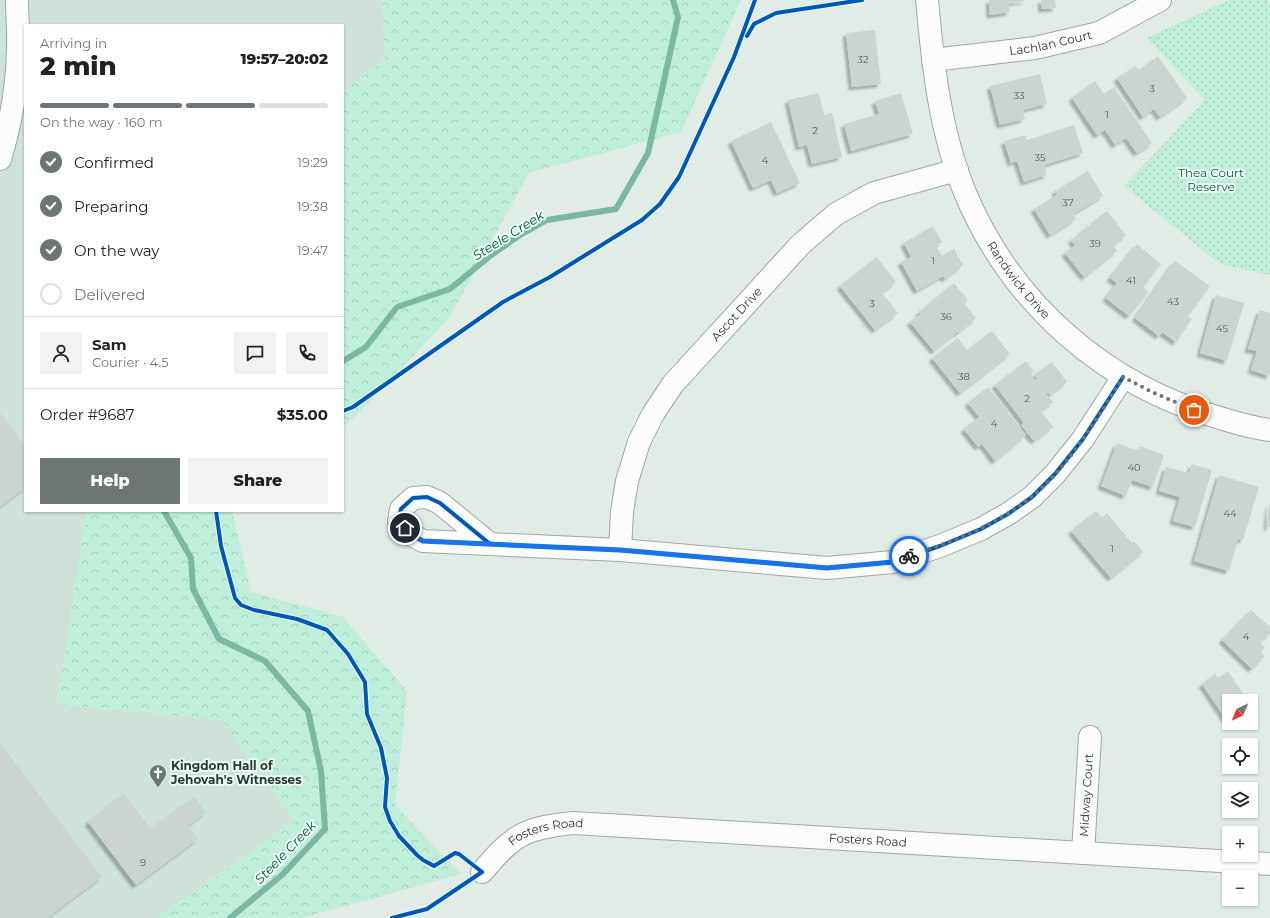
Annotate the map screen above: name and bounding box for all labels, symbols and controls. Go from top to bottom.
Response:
street label: Lachlan Court [1008,27,1094,58]
text: Arriving in [40,35,107,51]
text: 19:57–20:02 [240,49,328,68]
text: 2 min [40,50,117,82]
house number: 32 [857,53,869,66]
house number: 3 [1149,82,1155,95]
house number: 33 [1013,89,1025,102]
house number: 1 [1105,108,1109,121]
text: On the way · 160 m [40,114,163,130]
house number: 2 [812,124,818,137]
icon: check [40,151,62,173]
house number: 35 [1034,151,1046,164]
text: Confirmed [74,153,154,172]
text: 19:29 [297,154,328,170]
house number: 4 [762,154,769,167]
park label: Thea Court Reserve [1178,165,1244,194]
icon: check [40,195,62,217]
house number: 37 [1062,196,1074,209]
text: Preparing [74,197,149,216]
text: 19:38 [297,198,328,214]
water label: Steele Creek [469,206,548,263]
house number: 39 [1089,237,1101,250]
street label: Randwick Drive [984,238,1053,322]
icon: check [40,239,62,261]
text: On the way [74,241,159,260]
text: 19:47 [297,242,328,258]
house number: 1 [931,254,935,267]
house number: 41 [1126,274,1136,287]
street label: Ascot Drive [708,284,765,344]
text: Delivered [74,285,146,304]
house number: 43 [1167,295,1179,308]
house number: 3 [869,297,875,310]
house number: 36 [940,310,952,323]
house number: 45 [1216,322,1228,335]
button: person [40,332,82,374]
button: chat [234,332,276,374]
button: phone [286,332,328,374]
text: Sam [92,335,127,354]
text: Courier · 4.5 [92,354,169,370]
house number: 38 [958,370,970,383]
house number: 2 [1024,392,1030,405]
pin [1177,393,1211,427]
icon: bag [1183,399,1205,421]
text: Order #9687 [40,405,135,424]
text: $35.00 [277,405,328,424]
house number: 4 [991,417,998,430]
button: Help [40,458,180,504]
button: Share [188,458,328,504]
house number: 40 [1127,461,1141,474]
house number: 44 [1223,507,1237,520]
pin [388,511,422,545]
icon: home [394,517,416,539]
courier [889,536,929,576]
house number: 1 [1110,542,1114,555]
icon: bike [898,545,920,567]
house number: 4 [1243,630,1250,643]
north arrow [1222,694,1258,730]
map controls [1222,694,1258,906]
button: locate [1222,738,1258,774]
street label: Midway Court [1076,753,1096,837]
place label: Kingdom Hall of Jehovah's Witnesses [170,758,302,787]
church icon: Kingdom Hall of Jehovah's Witnesses [148,763,168,788]
button: layers [1222,782,1258,818]
street label: Fosters Road [505,815,584,849]
water label: Steele Creek [251,816,320,887]
button: + [1222,826,1258,862]
street label: Fosters Road [829,830,907,850]
house number: 9 [140,856,146,869]
button: − [1222,870,1258,906]

